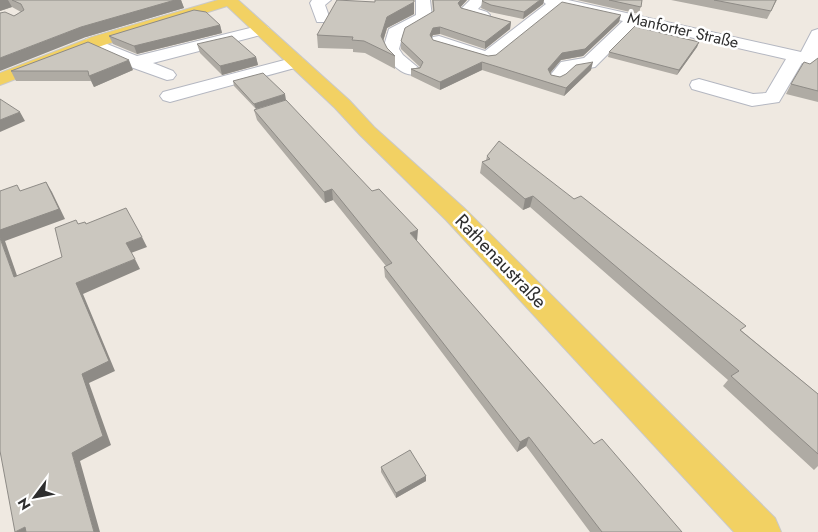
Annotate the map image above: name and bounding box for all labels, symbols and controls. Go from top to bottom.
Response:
street label: Manforter Straße [625,6,741,54]
street label: Rathenaustraße [449,208,553,314]
north arrow [10,472,60,522]
text: N [13,494,35,514]

